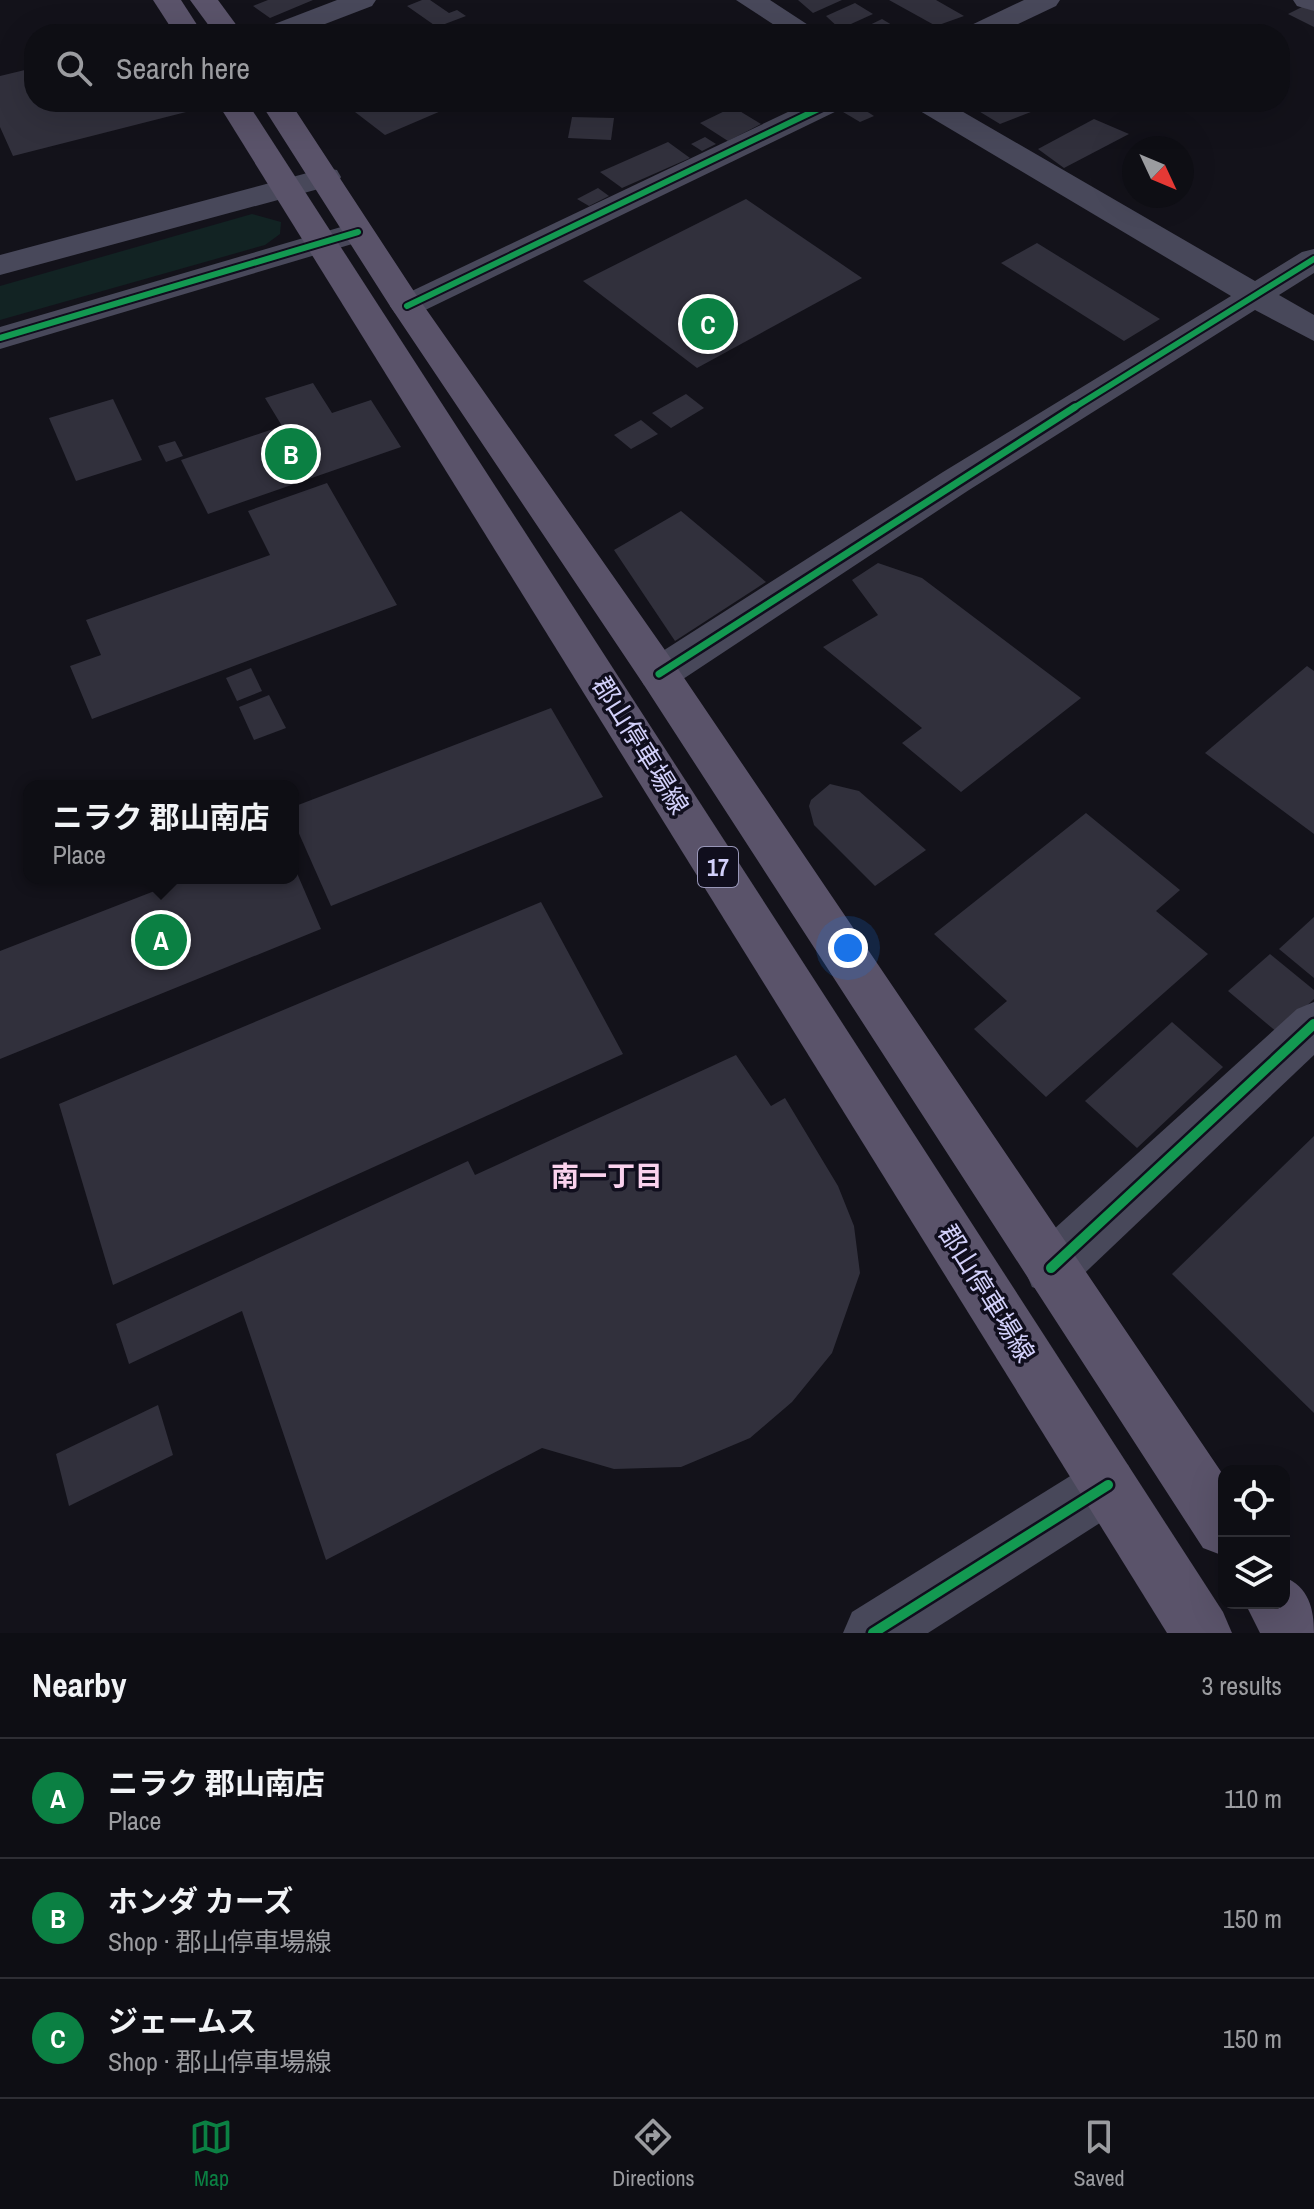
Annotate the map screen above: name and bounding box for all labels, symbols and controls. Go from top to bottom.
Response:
search box [24,24,1290,112]
icon: search [52,46,96,90]
text: Search here [116,48,250,88]
north arrow [1122,136,1194,208]
pin: C [682,294,734,354]
pin: B [265,424,317,484]
street label: 郡山停車場線 [585,670,697,820]
popup [23,780,299,884]
text: ニラク 郡山南店 [53,797,269,837]
text: Place [53,837,106,872]
road number: 17 [698,847,738,887]
pin: A [135,910,187,970]
your location [828,928,868,968]
district label: 南一丁目 [551,1157,663,1195]
street label: 郡山停車場線 [931,1218,1043,1368]
map controls [1218,1465,1290,1609]
button: locate [1218,1465,1290,1537]
button: layers [1218,1537,1290,1609]
text: Nearby [32,1662,127,1708]
text: 3 results [1201,1668,1282,1703]
text: ニラク 郡山南店 [108,1763,325,1803]
text: A [50,1781,66,1816]
text: 110 m [1224,1781,1282,1816]
text: Place [108,1803,161,1838]
text: ホンダ カーズ [108,1881,293,1921]
text: B [50,1901,66,1936]
text: 150 m [1223,1901,1282,1936]
text: Shop · 郡山停車場線 [108,1924,332,1959]
text: ジェームス [108,2001,257,2041]
text: C [50,2021,66,2056]
text: 150 m [1223,2021,1282,2056]
text: Shop · 郡山停車場線 [108,2044,332,2079]
tab: Map [189,2115,233,2193]
tab: Directions [612,2115,695,2193]
tab: Saved [1073,2115,1125,2193]

